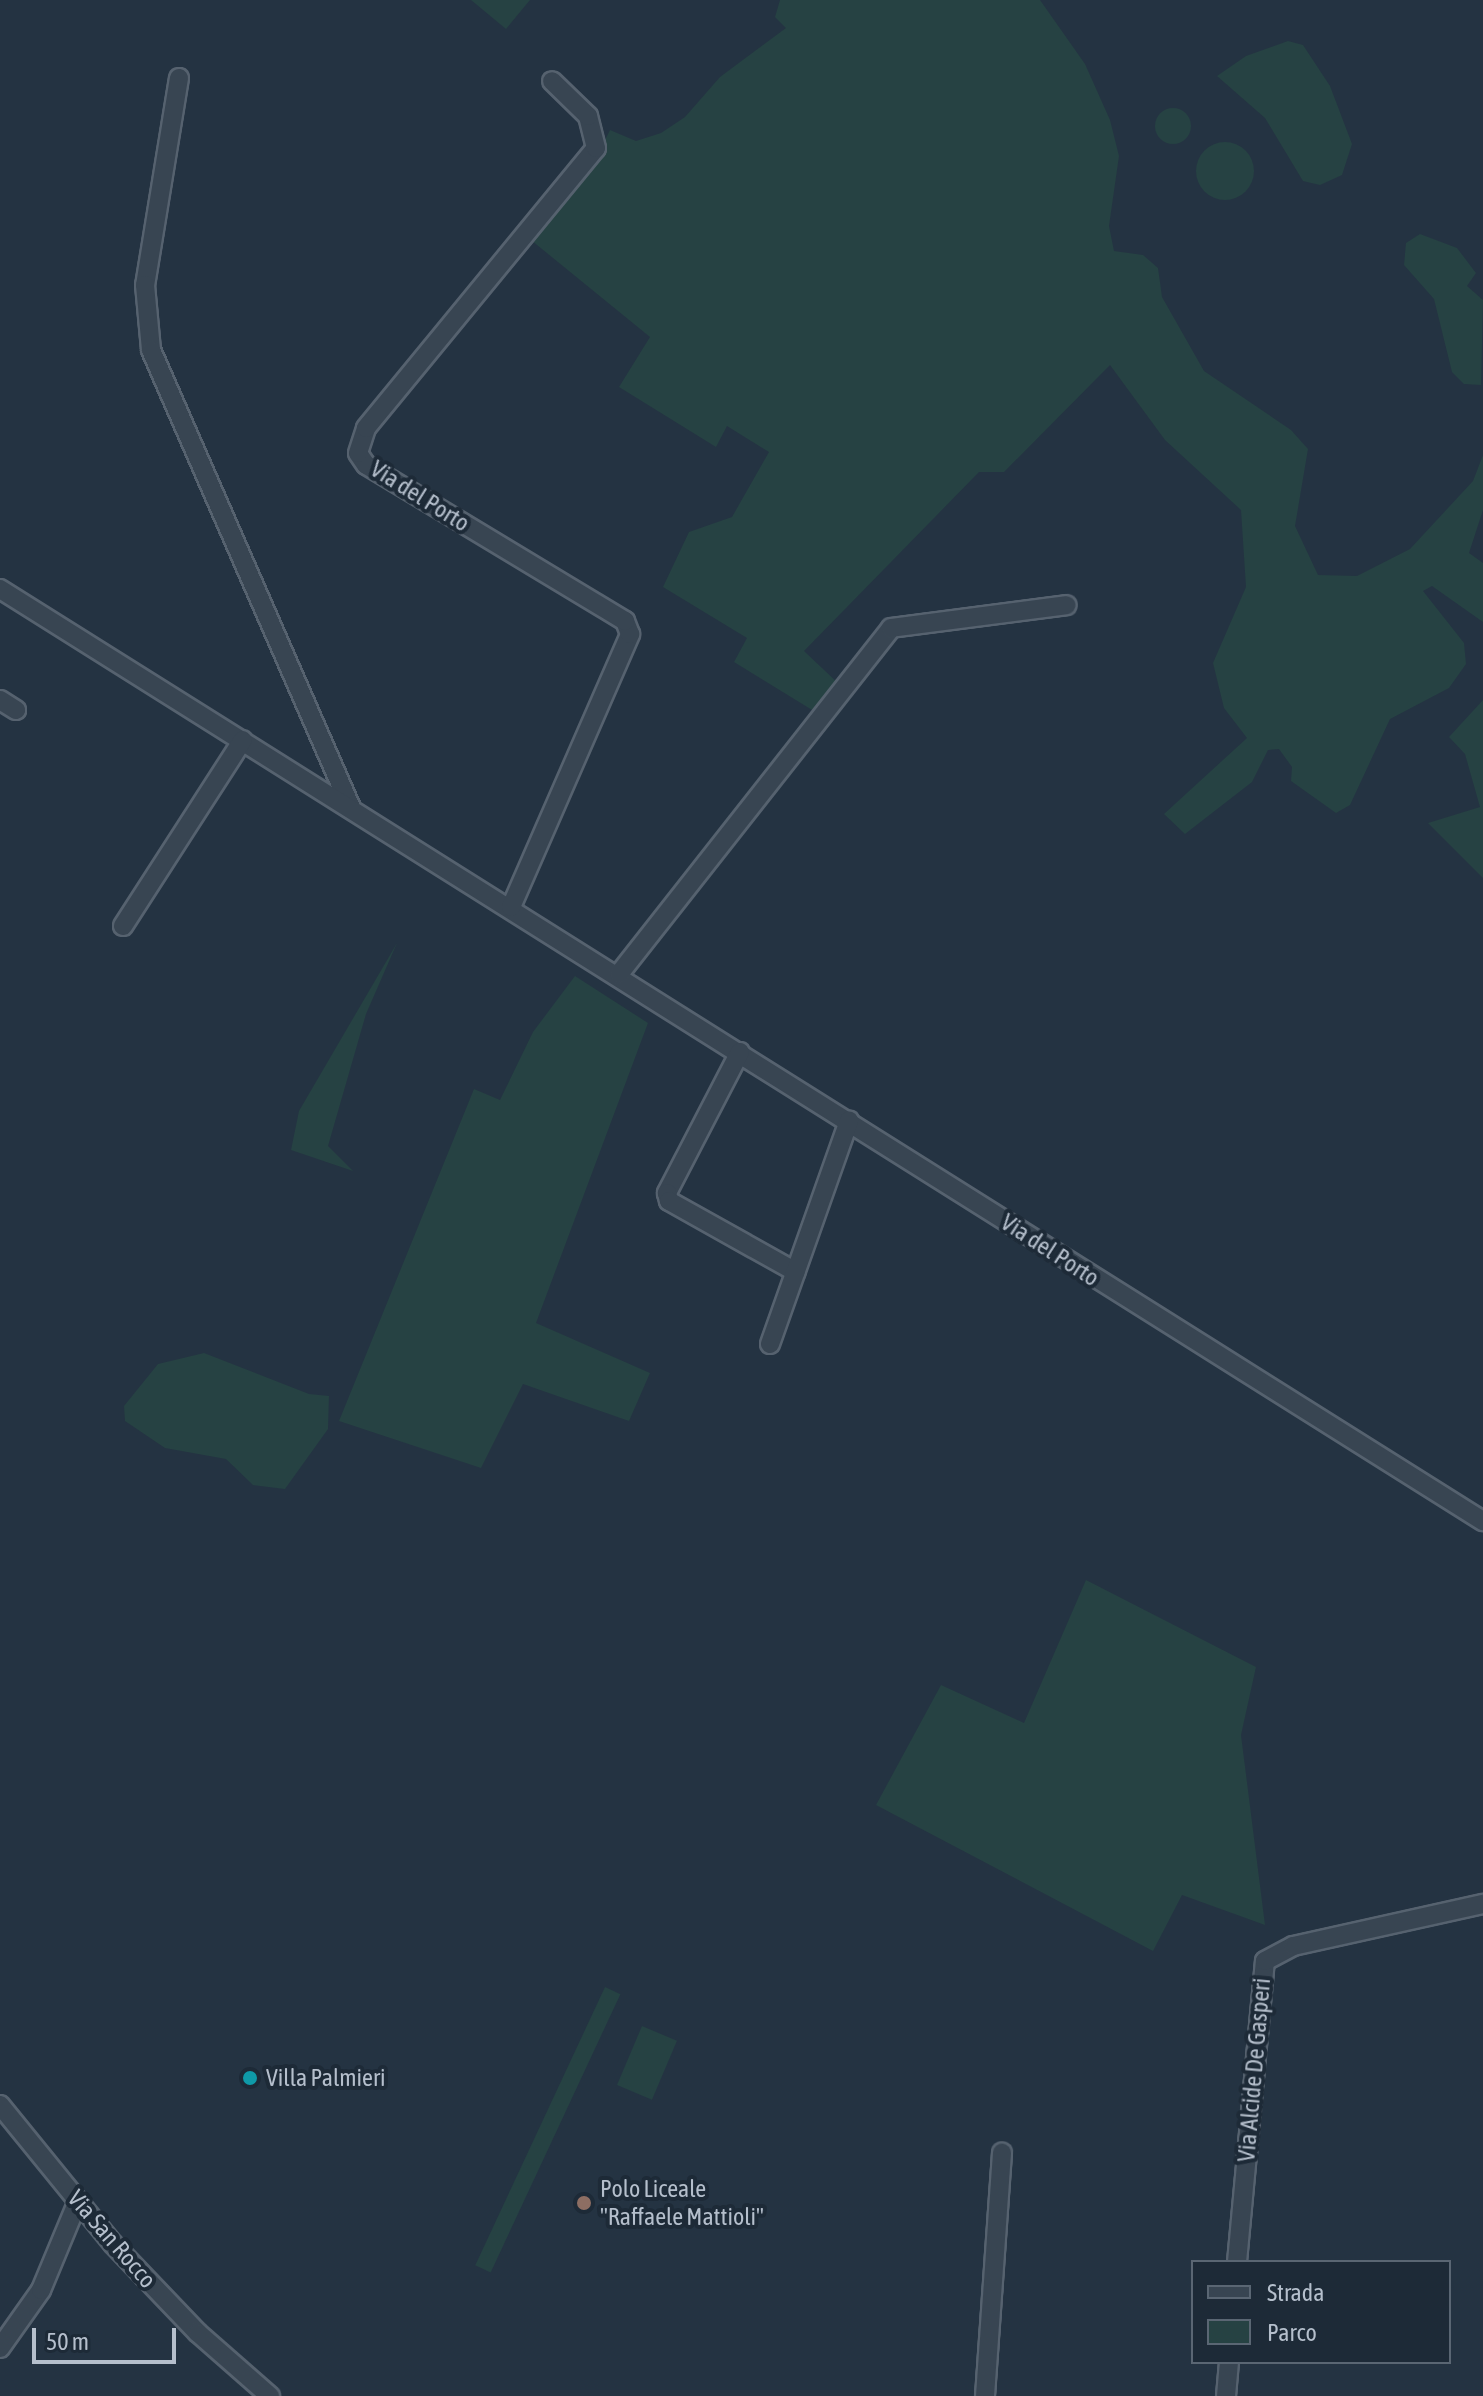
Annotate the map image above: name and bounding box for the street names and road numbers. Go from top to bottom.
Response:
street label: Via del Porto [365,454,475,538]
street label: Via del Porto [996,1208,1104,1292]
street label: Via Alcide De Gasperi [1232,1977,1276,2163]
street label: Via San Rocco [62,2184,162,2294]

